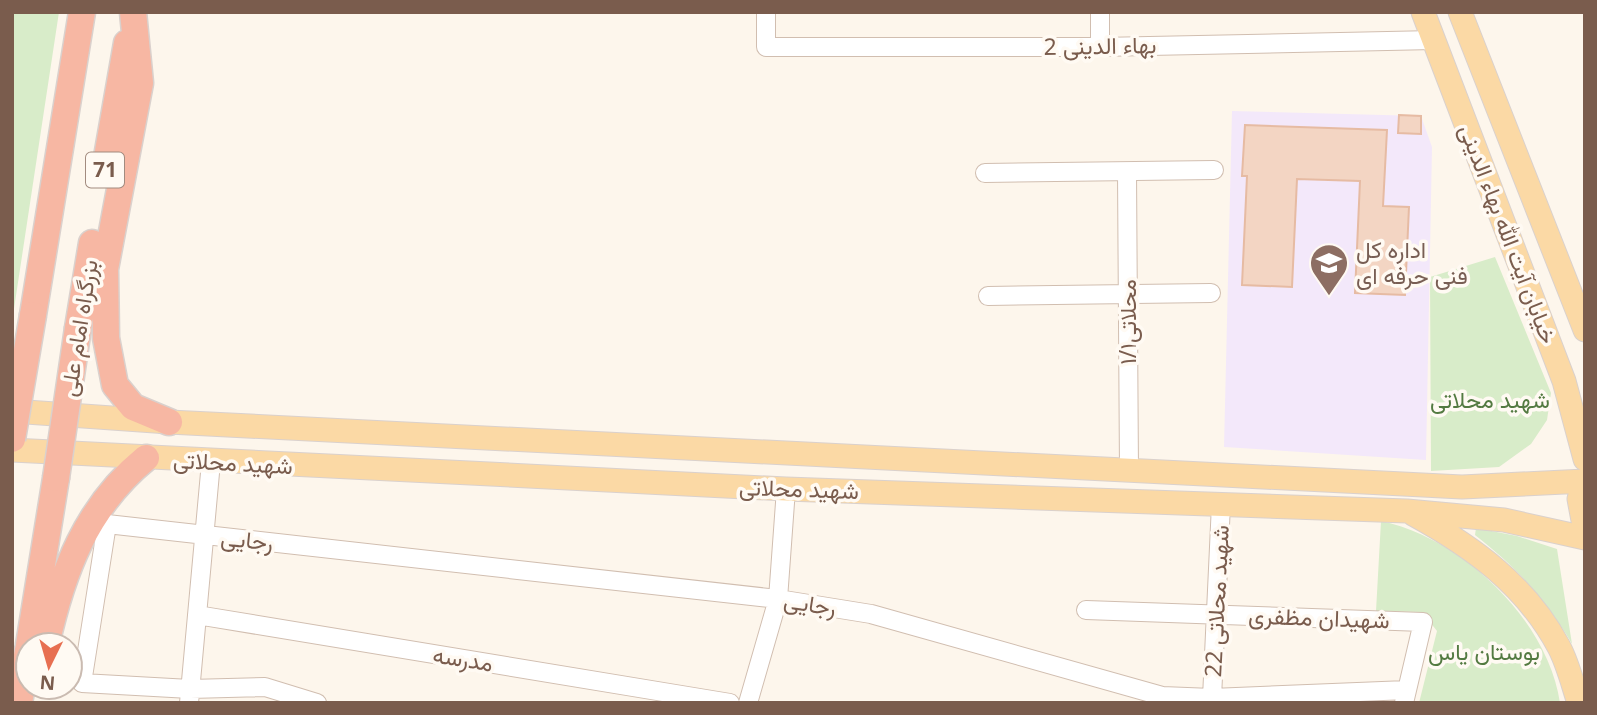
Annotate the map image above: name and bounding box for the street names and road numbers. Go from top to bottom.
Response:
street label: بهاء الدینی 2 [1043,28,1157,62]
street label: خیابان آیت الله بهاء الدینی [1452,119,1566,348]
road number: 71 [86,152,124,188]
street label: بزرگراه امام علی [51,257,105,399]
street label: محلاتی۱/۱ [1111,279,1143,365]
street label: شهید محلاتی [172,443,294,481]
street label: شهید محلاتی [739,470,860,506]
street label: رجایی [219,520,275,558]
street label: شهید محلاتی 22 [1196,524,1236,678]
street label: رجایی [782,583,839,623]
street label: شهیدان مظفری [1248,599,1390,635]
street label: مدرسه [431,637,496,679]

